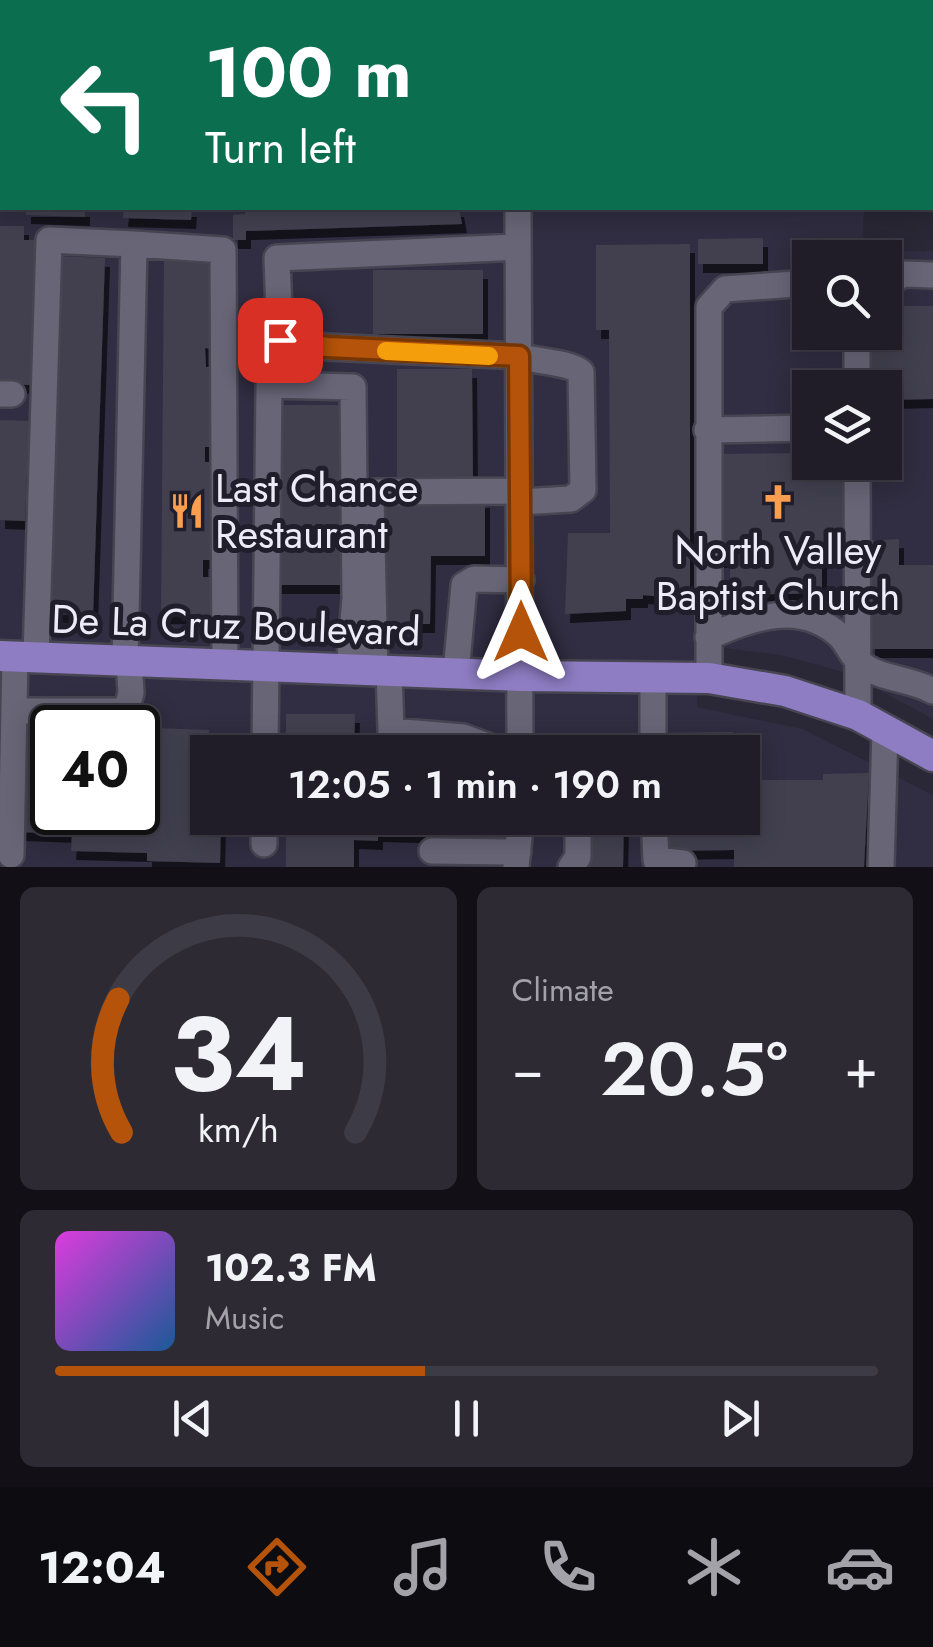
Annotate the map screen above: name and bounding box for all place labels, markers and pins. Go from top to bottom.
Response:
pin [238,298,323,383]
place label: Last Chance Restaurant [215,459,418,563]
church icon: North Valley Baptist Church [759,483,797,521]
restaurant icon: Last Chance Restaurant [168,492,206,530]
place label: North Valley Baptist Church [656,521,900,625]

